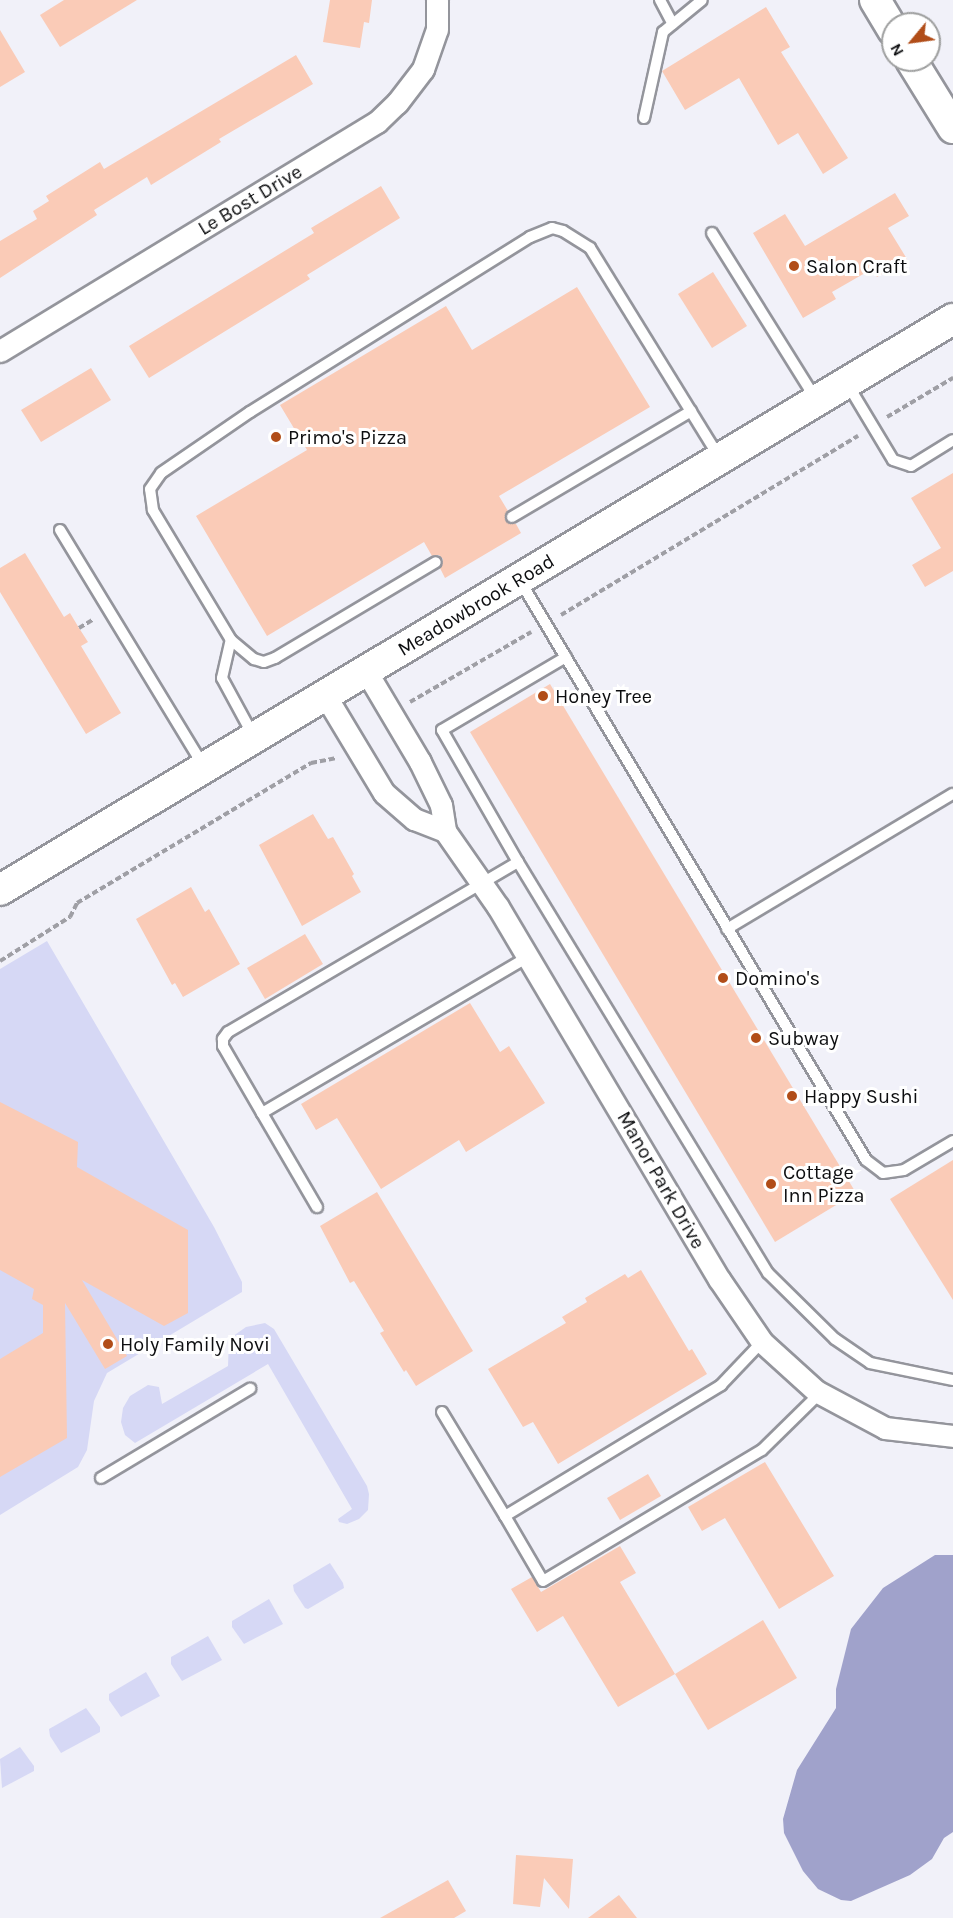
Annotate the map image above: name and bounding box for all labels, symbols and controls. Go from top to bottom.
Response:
north arrow [881,12,941,72]
text: N [885,40,908,60]
street label: Le Bost Drive [194,160,306,240]
place label: Salon Craft [806,254,907,278]
marker: Salon Craft [787,259,801,273]
place label: Primo's Pizza [288,425,407,449]
marker: Primo's Pizza [269,430,283,444]
street label: Meadowbrook Road [393,549,559,661]
place label: Honey Tree [555,684,652,708]
marker: Honey Tree [536,689,550,703]
place label: Domino's [735,966,820,990]
marker: Domino's [716,971,730,985]
place label: Subway [768,1026,839,1050]
marker: Subway [749,1031,763,1045]
place label: Happy Sushi [804,1084,919,1108]
marker: Happy Sushi [785,1089,799,1103]
street label: Manor Park Drive [612,1107,710,1253]
place label: Cottage Inn Pizza [783,1160,865,1207]
marker: Cottage Inn Pizza [764,1177,778,1191]
place label: Holy Family Novi [120,1332,270,1356]
marker: Holy Family Novi [101,1337,115,1351]

